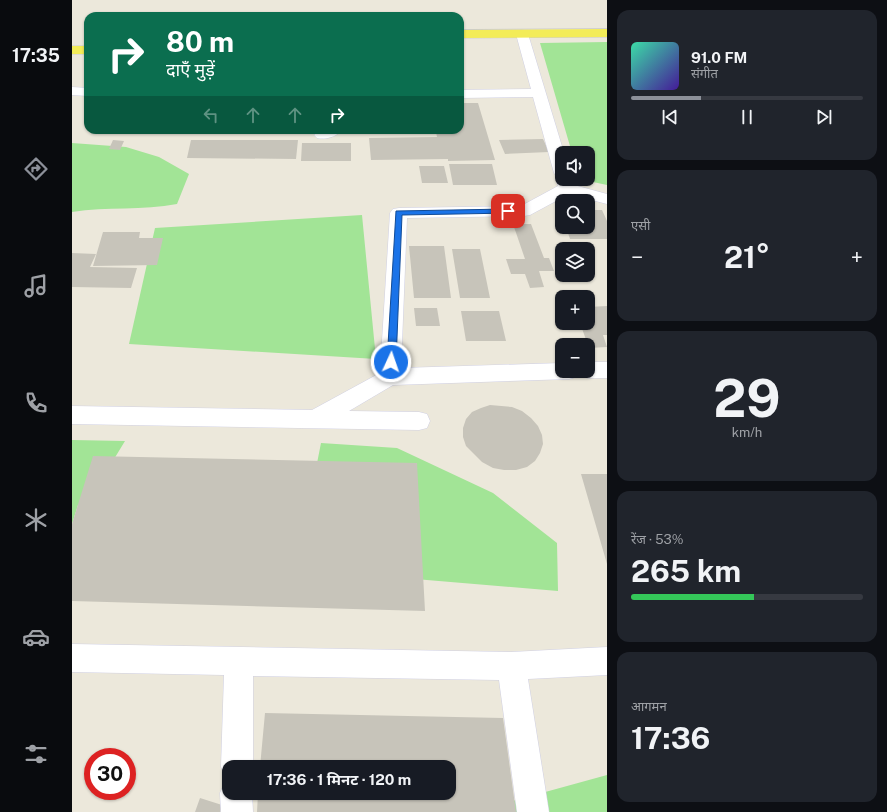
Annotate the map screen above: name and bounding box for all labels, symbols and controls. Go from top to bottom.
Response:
text: 80 m [166,25,234,58]
icon: right [100,28,152,80]
text: 17:35 [12,45,60,66]
text: 91.0 FM [691,49,747,66]
text: दाएँ मुड़ें [166,59,215,80]
text: संगीत [691,66,718,81]
icon: left [200,104,222,126]
icon: ahead [242,104,264,126]
icon: ahead [284,104,306,126]
icon: right [326,104,348,126]
icon: previous [659,106,681,128]
icon: pause [736,106,758,128]
icon: next [813,106,835,128]
map controls [555,146,595,378]
button: sound [555,146,595,186]
icon: directions [22,155,50,183]
pin [491,194,525,228]
button: search [555,194,595,234]
icon: arrive [497,200,519,222]
text: एसी [631,218,650,233]
text: 21° [724,239,770,275]
button: layers [555,242,595,282]
text: − [631,244,643,270]
text: + [851,244,863,270]
icon: music [22,272,50,300]
button: + [555,290,595,330]
button: − [555,338,595,378]
position arrow [370,341,412,383]
text: 29 [713,368,781,429]
icon: phone [22,389,50,417]
text: km/h [732,425,762,440]
icon: climate [22,506,50,534]
text: रेंज · 53% [631,532,683,547]
text: 265 km [631,553,741,589]
icon: car [22,623,50,651]
text: आगमन [631,699,667,714]
text: 17:36 [631,720,710,756]
icon: filters [22,740,50,768]
speed limit sign: 30 [84,748,136,800]
text: 17:36 · 1 मिनट · 120 m [267,771,411,788]

